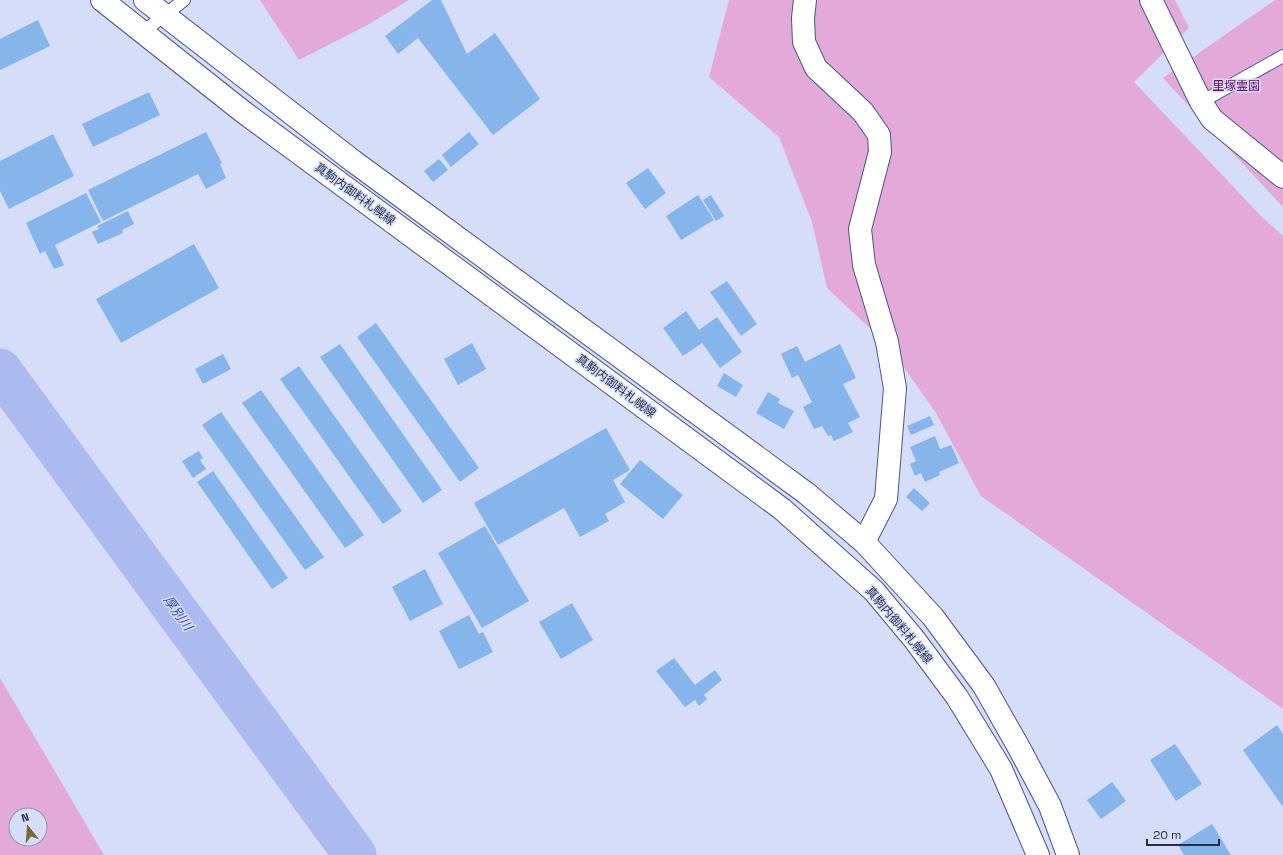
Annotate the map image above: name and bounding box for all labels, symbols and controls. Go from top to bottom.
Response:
park label: 里塚霊園 [1212,78,1260,94]
street label: 真駒内御料札幌線 [311,159,399,229]
street label: 真駒内御料札幌線 [573,351,659,421]
street label: 真駒内御料札幌線 [862,583,936,667]
water label: 厚別川 [160,592,198,635]
north arrow [8,807,48,847]
text: N [20,810,31,825]
scale bar [1147,821,1219,847]
text: 20 m [1153,827,1181,843]

